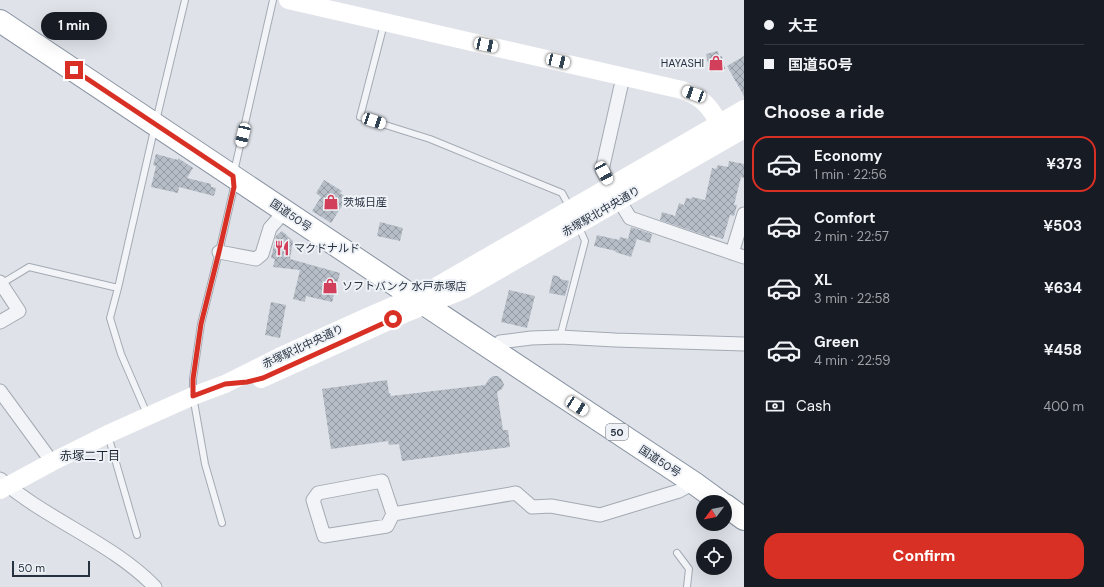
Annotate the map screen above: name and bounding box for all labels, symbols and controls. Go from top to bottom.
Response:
callout: 1 min [41,12,107,40]
text: 大王 [788,16,818,36]
text: 1 min [58,17,90,34]
car [473,37,499,53]
car [545,52,571,70]
shop icon: HAYASHI [707,54,725,72]
text: 国道50号 [788,55,853,75]
place label: HAYASHI [661,56,704,70]
route end [65,61,83,79]
car [681,84,707,104]
text: Choose a ride [764,100,885,124]
car [361,112,387,130]
car [234,122,252,148]
icon: car [766,146,802,182]
text: Economy [814,146,882,166]
text: ¥373 [1046,154,1082,174]
car [593,160,615,186]
text: 1 min · 22:56 [814,166,887,183]
street label: 赤塚駅北中央通り [559,183,643,239]
shop icon: 茨城日産 [322,193,340,211]
place label: 茨城日産 [343,195,387,209]
street label: 国道50号 [268,196,314,234]
icon: car [766,208,802,244]
text: Comfort [814,208,875,228]
text: ¥503 [1043,216,1082,236]
text: 2 min · 22:57 [814,228,889,245]
restaurant icon: マクドナルド [273,239,291,257]
place label: マクドナルド [294,241,360,255]
icon: car [766,270,802,306]
text: XL [814,270,832,290]
shop icon: ソフトバンク 水戸赤塚店 [321,277,339,295]
text: ¥634 [1044,278,1082,298]
place label: ソフトバンク 水戸赤塚店 [342,279,466,293]
text: 3 min · 22:58 [814,290,890,307]
route start [384,310,402,328]
street label: 赤塚駅北中央通り [260,321,346,371]
icon: car [766,332,802,368]
text: Green [814,332,859,352]
text: ¥458 [1044,340,1082,360]
text: 4 min · 22:59 [814,352,890,369]
car [564,394,590,418]
icon: cash [764,395,786,417]
text: Cash [796,396,831,416]
text: 400 m [1043,398,1084,415]
road number: 50 [606,424,628,440]
street label: 国道50号 [636,442,684,480]
district label: 赤塚二丁目 [60,448,120,464]
north arrow [696,495,732,531]
map controls [696,495,732,575]
button: Confirm [764,533,1084,579]
button: locate [696,539,732,575]
scale bar [12,559,90,578]
text: 50 m [18,561,45,575]

